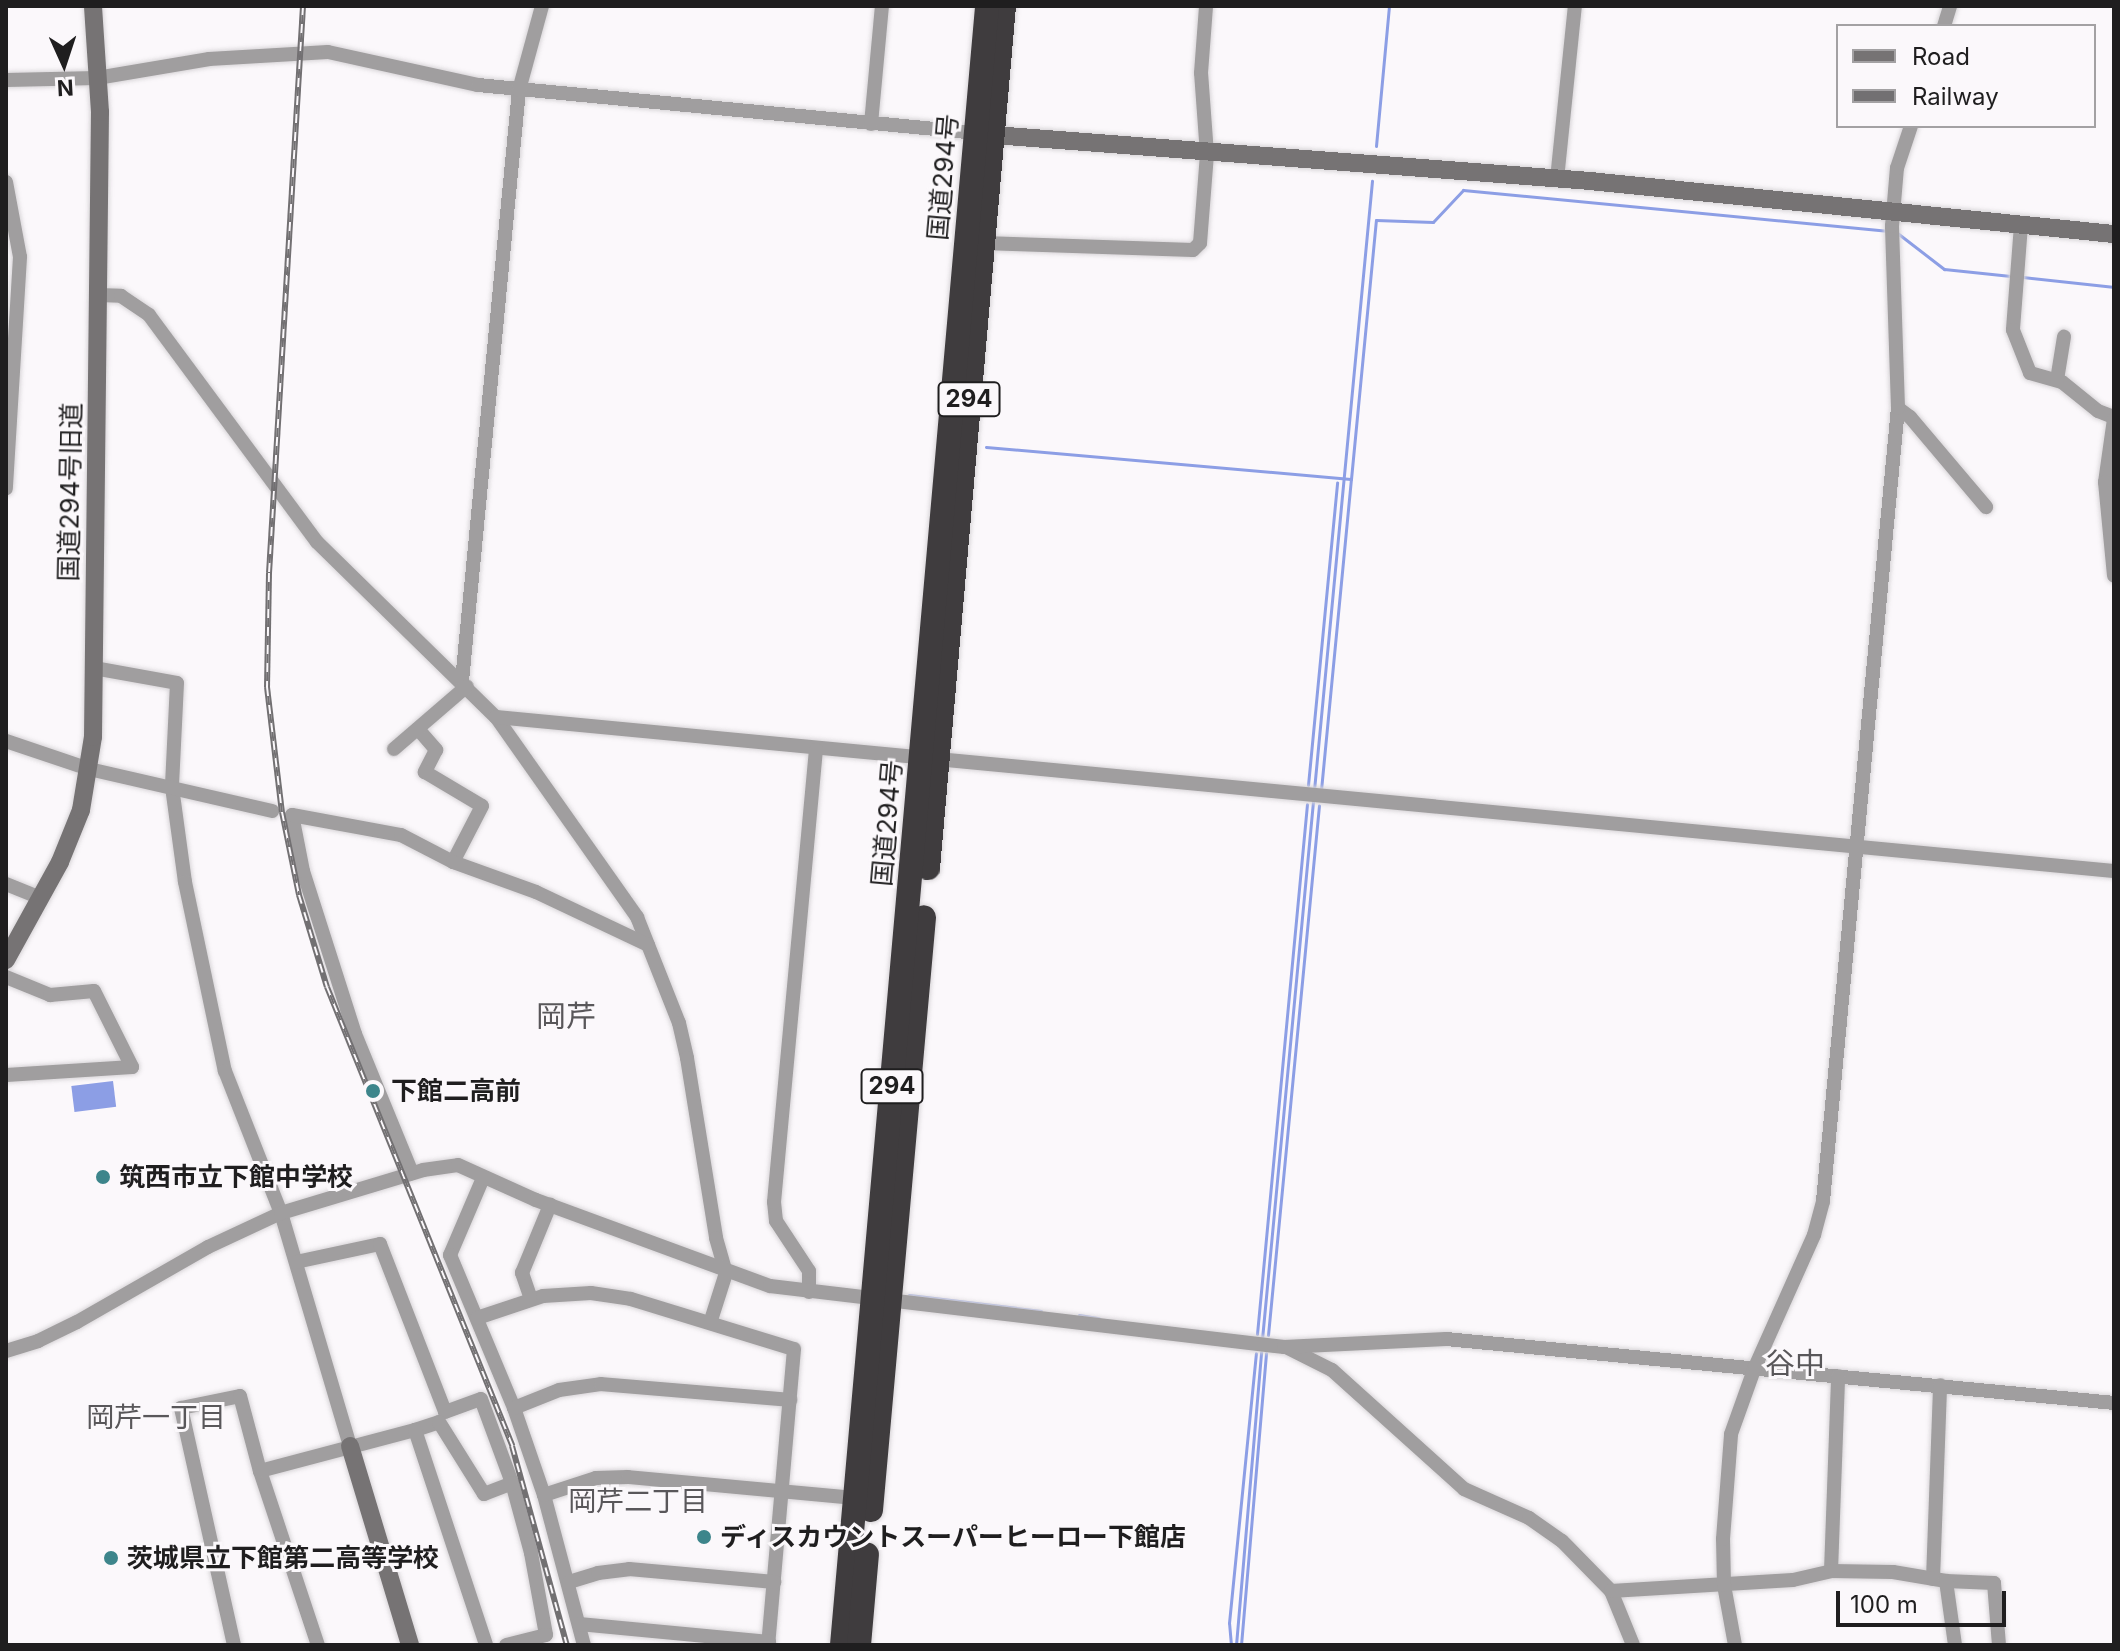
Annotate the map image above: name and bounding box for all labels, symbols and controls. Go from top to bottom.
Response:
north arrow [24,24,104,104]
legend [1836,24,2096,128]
text: Road [1912,42,1970,71]
text: N [56,75,74,101]
text: Railway [1912,82,1999,111]
street label: 国道294号 [922,112,964,242]
road number: 294 [937,379,1001,419]
street label: 国道294号旧道 [53,402,87,582]
street label: 国道294号 [866,758,908,888]
district label: 岡芹 [536,998,596,1034]
road number: 294 [860,1066,924,1106]
place label: 下館二高前 [391,1075,521,1107]
marker: 下館二高前 [362,1080,384,1102]
place label: 筑西市立下館中学校 [119,1161,353,1193]
marker: 筑西市立下館中学校 [94,1168,112,1186]
district label: 谷中 [1765,1345,1825,1381]
district label: 岡芹一丁目 [86,1400,226,1434]
district label: 岡芹二丁目 [568,1484,708,1518]
place label: ディスカウントスーパーヒーロー下館店 [720,1521,1188,1553]
marker: ディスカウントスーパーヒーロー下館店 [695,1528,713,1546]
place label: 茨城県立下館第二高等学校 [127,1542,439,1574]
marker: 茨城県立下館第二高等学校 [102,1549,120,1567]
scale bar [1840,1575,2010,1625]
text: 100 m [1850,1590,1918,1619]

